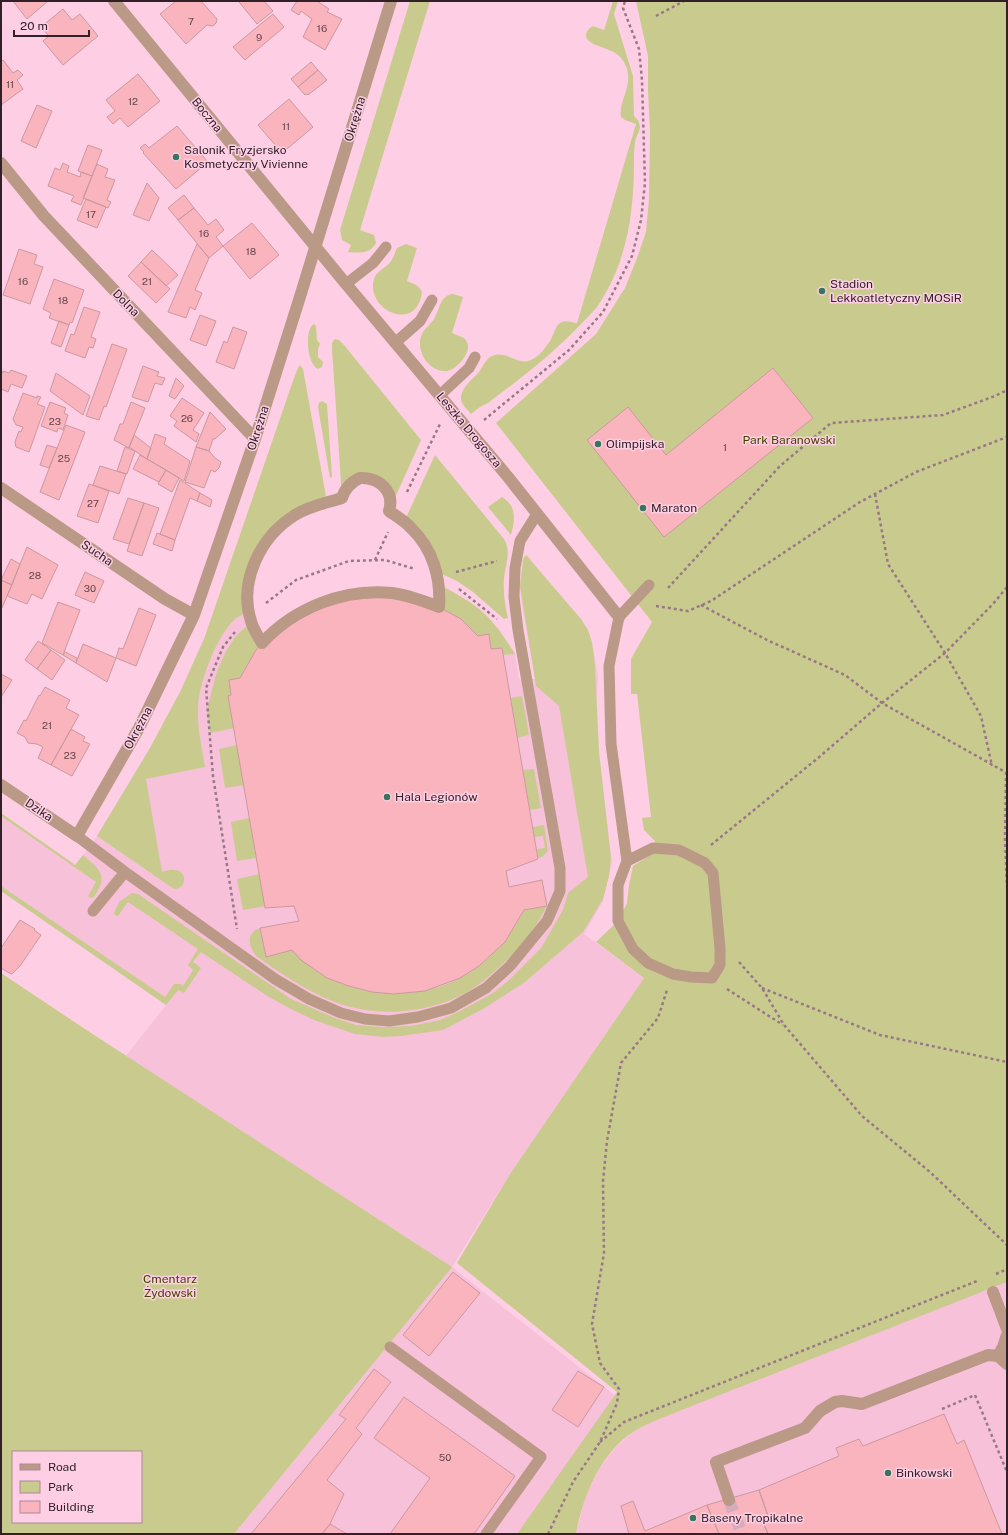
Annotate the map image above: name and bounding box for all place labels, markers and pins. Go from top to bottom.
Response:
place label: Salonik Fryzjersko Kosmetyczny Vivienne [184,143,308,171]
marker: Salonik Fryzjersko Kosmetyczny Vivienne [171,152,181,162]
place label: Stadion Lekkoatletyczny MOSiR [830,277,962,305]
marker: Stadion Lekkoatletyczny MOSiR [817,286,827,296]
place label: Olimpijska [606,437,664,451]
marker: Olimpijska [593,439,603,449]
place label: Maraton [651,501,697,515]
marker: Maraton [638,503,648,513]
place label: Hala Legionów [395,790,478,804]
marker: Hala Legionów [382,792,392,802]
place label: Binkowski [896,1466,952,1480]
marker: Binkowski [883,1468,893,1478]
place label: Baseny Tropikalne [701,1511,804,1525]
marker: Baseny Tropikalne [688,1513,698,1523]

